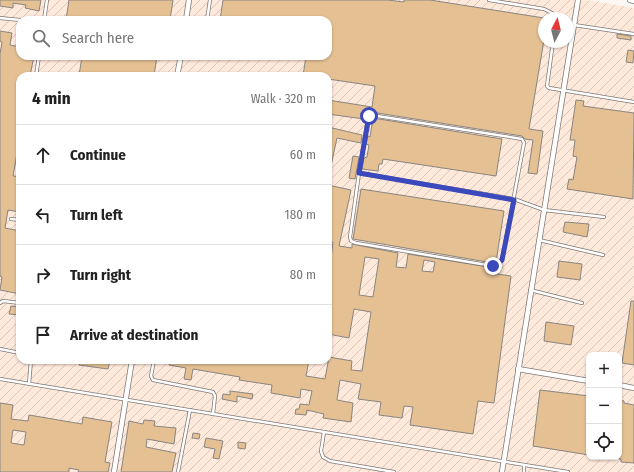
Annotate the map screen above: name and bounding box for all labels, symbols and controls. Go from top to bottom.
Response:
north arrow [538,12,574,48]
search box [16,16,332,60]
icon: search [30,27,52,49]
text: Search here [62,29,134,47]
text: 4 min [32,88,71,109]
text: Walk · 320 m [251,91,316,106]
route start [360,107,378,125]
icon: ahead [32,144,54,166]
text: Continue [70,146,126,164]
text: 60 m [290,147,316,162]
icon: left [32,204,54,226]
text: Turn left [70,206,123,224]
text: 180 m [285,207,316,222]
route end [484,257,502,275]
icon: right [32,264,54,286]
text: Turn right [70,266,131,284]
text: 80 m [290,267,316,282]
icon: arrive [32,324,54,346]
text: Arrive at destination [70,326,198,344]
map controls [586,352,622,460]
button: + [586,352,622,388]
button: − [586,388,622,424]
button: locate [586,424,622,460]

